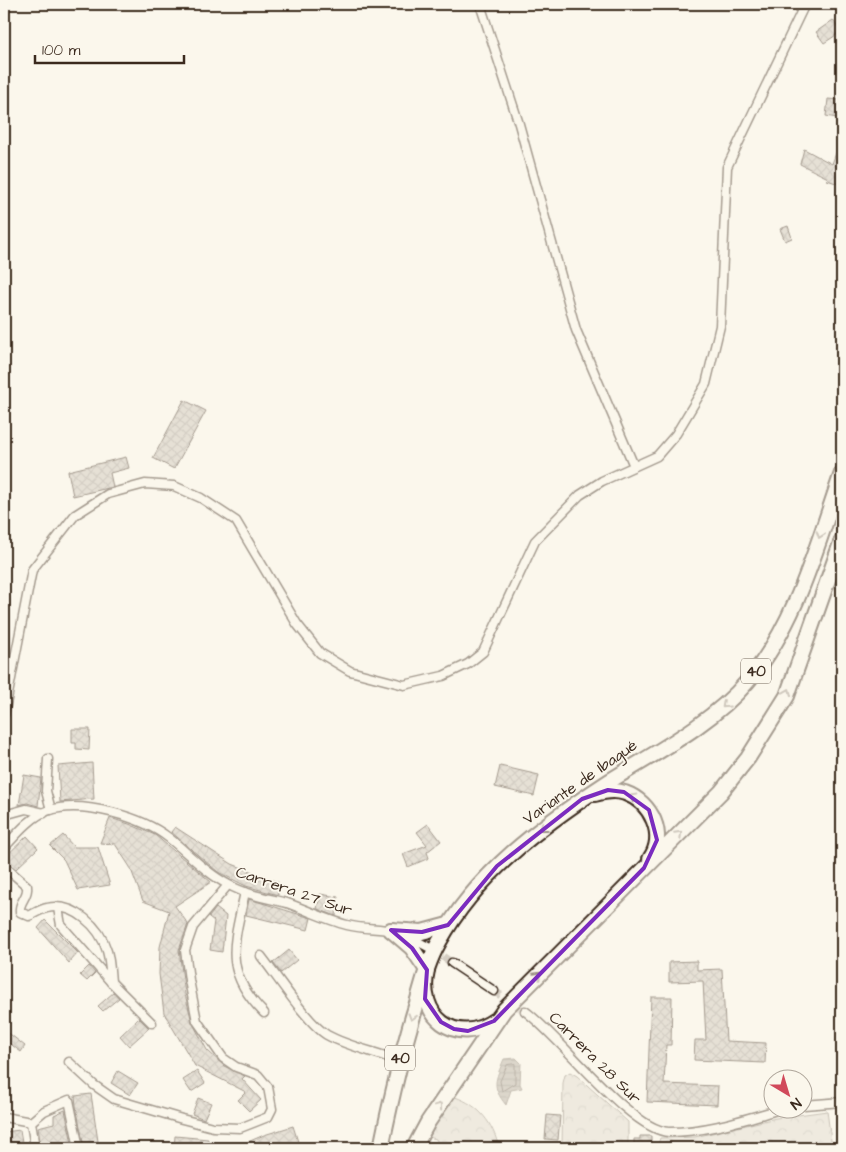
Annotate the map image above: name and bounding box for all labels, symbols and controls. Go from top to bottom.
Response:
scale bar [35,32,184,64]
text: 100 m [42,40,81,61]
one-way arrow [816,530,826,539]
road number: 40 [741,658,771,684]
one-way arrow [781,688,792,697]
one-way arrow [721,699,730,708]
street label: Variante de Ibagué [518,734,642,831]
one-way arrow [630,793,639,803]
one-way arrow [540,822,549,830]
one-way arrow [673,831,682,840]
street label: Carrera 27 Sur [233,861,355,921]
one-way arrow [532,972,541,981]
street label: Carrera 28 Sur [544,1007,646,1109]
one-way arrow [408,1012,418,1021]
road number: 40 [385,1046,415,1070]
north arrow [764,1070,814,1120]
text: N [786,1093,805,1114]
one-way arrow [433,1102,442,1112]

